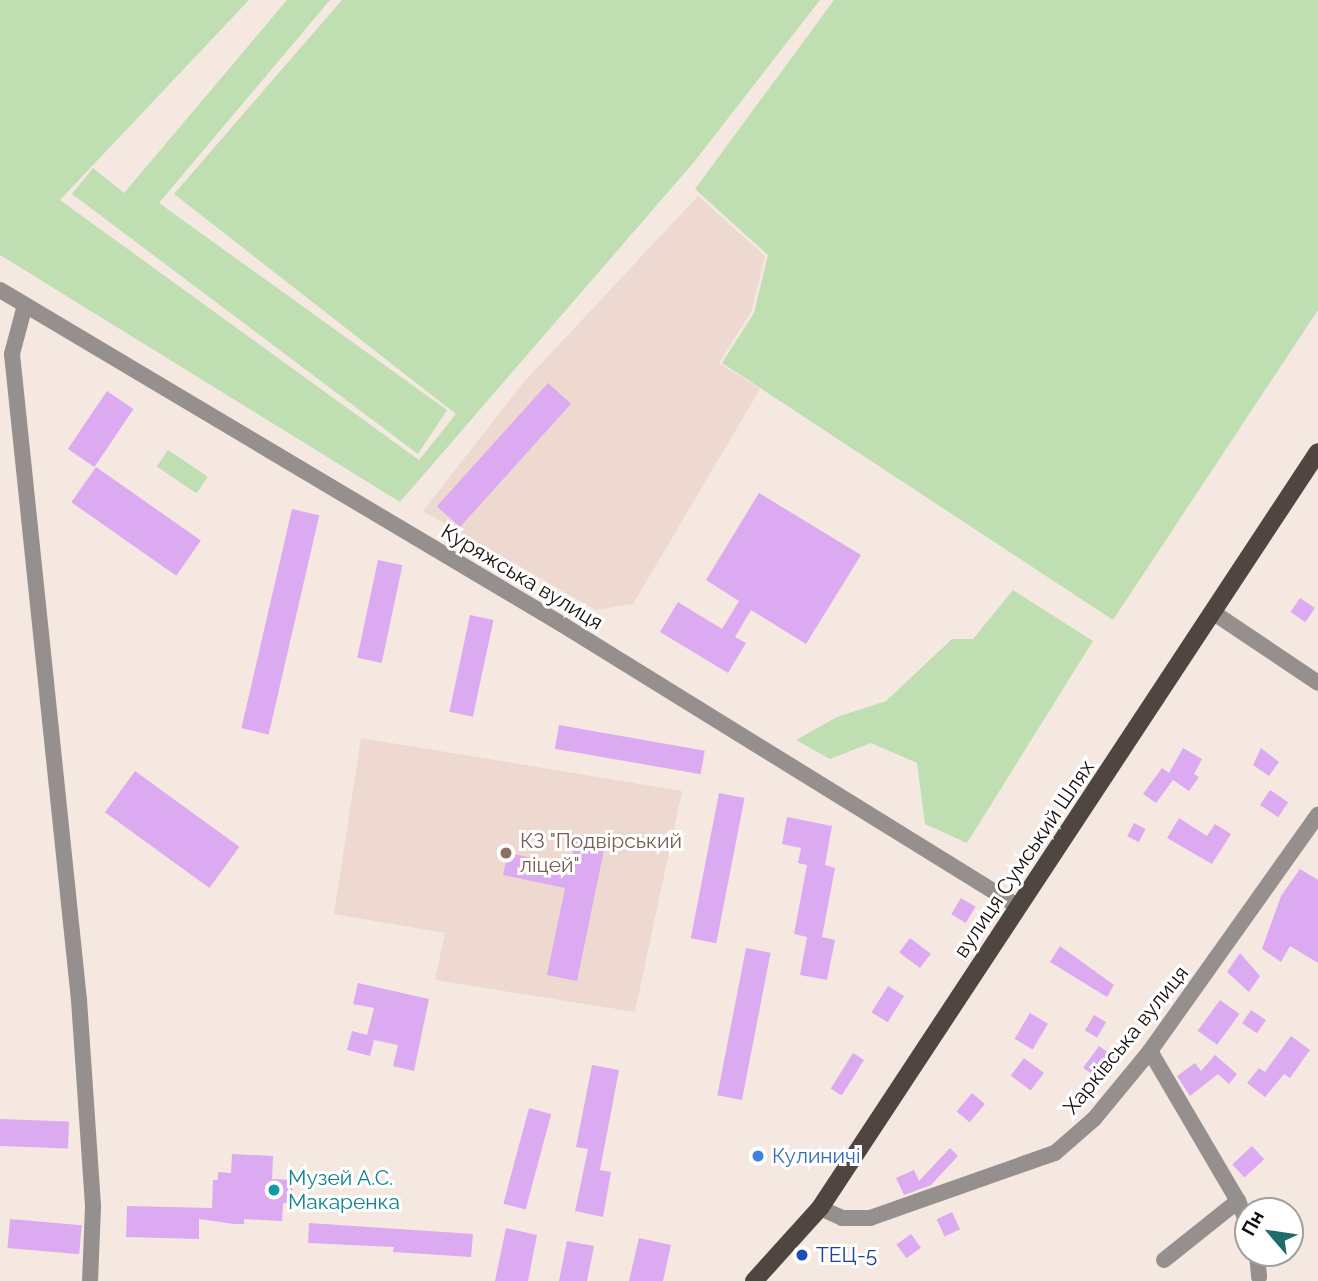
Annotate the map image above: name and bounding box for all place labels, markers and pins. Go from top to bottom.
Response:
place label: КЗ "Подвірський ліцей" [520,828,682,878]
marker: КЗ "Подвірський ліцей" [498,845,514,861]
place label: Кулиничі [772,1143,861,1169]
marker: Кулиничі [750,1148,766,1164]
place label: Музей А.С. Макаренка [288,1165,400,1215]
marker: Музей А.С. Макаренка [266,1182,282,1198]
place label: ТЕЦ-5 [816,1242,877,1268]
marker: ТЕЦ-5 [794,1247,810,1263]

